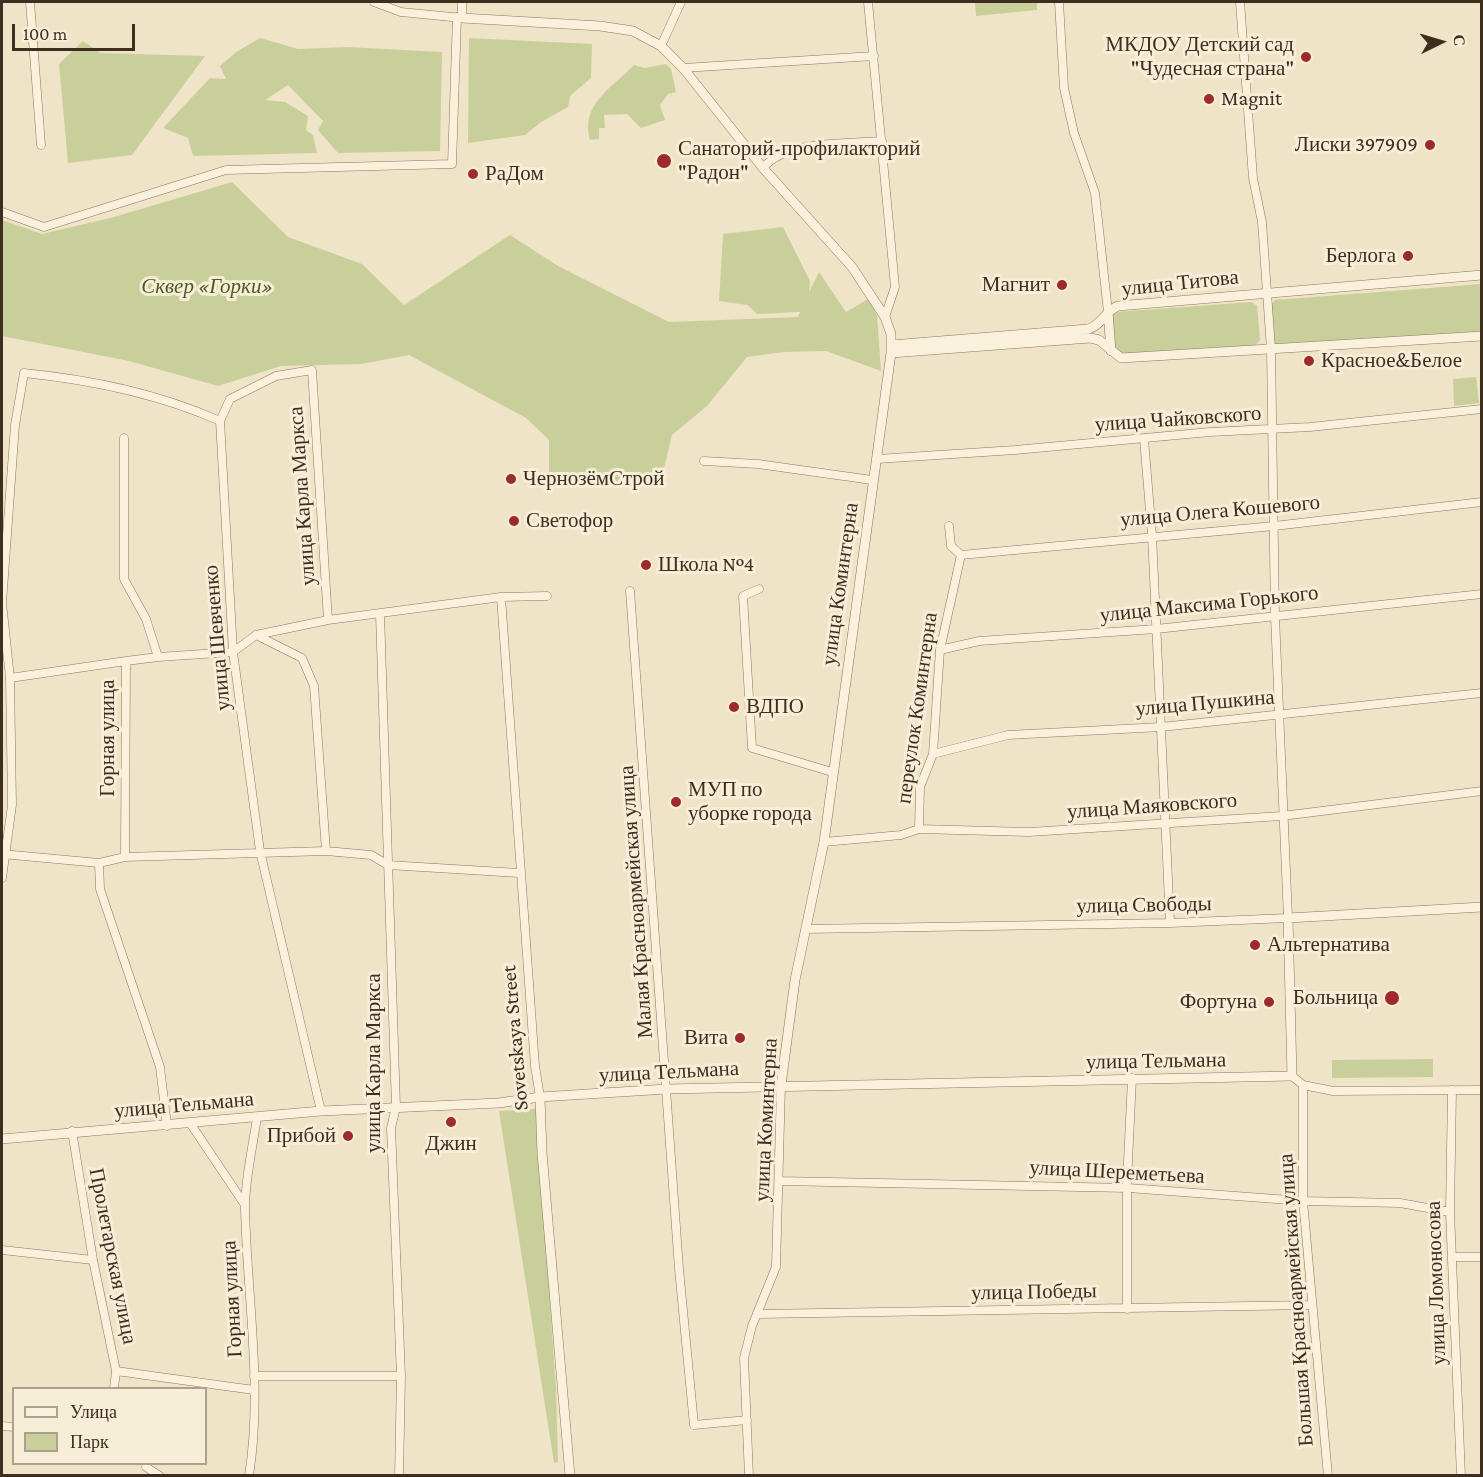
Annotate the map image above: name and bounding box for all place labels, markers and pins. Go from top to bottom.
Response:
place label: МКДОУ Детский сад "Чудесная страна" [1105,32,1294,82]
marker: МКДОУ Детский сад "Чудесная страна" [1299,50,1313,64]
place label: Magnit [1221,86,1282,112]
marker: Magnit [1202,92,1216,106]
place label: Лиски 397909 [1295,132,1418,158]
place label: Санаторий-профилакторий "Радон" [678,136,921,186]
marker: Лиски 397909 [1423,138,1437,152]
marker: Санаторий-профилакторий "Радон" [655,152,673,170]
place label: РаДом [485,161,544,187]
marker: РаДом [466,167,480,181]
place label: Берлога [1325,243,1396,269]
marker: Берлога [1401,249,1415,263]
place label: Магнит [982,272,1050,298]
marker: Магнит [1055,278,1069,292]
place label: Красное&Белое [1321,348,1462,374]
marker: Красное&Белое [1302,354,1316,368]
place label: ЧернозёмСтрой [523,466,665,492]
marker: ЧернозёмСтрой [504,472,518,486]
place label: Светофор [526,508,613,534]
marker: Светофор [507,514,521,528]
place label: Школа №4 [658,552,754,578]
marker: Школа №4 [639,558,653,572]
place label: ВДПО [746,694,804,720]
marker: ВДПО [727,700,741,714]
place label: МУП по уборке города [688,777,812,827]
marker: МУП по уборке города [669,795,683,809]
place label: Альтернатива [1267,932,1390,958]
marker: Альтернатива [1248,938,1262,952]
place label: Больница [1293,985,1378,1011]
place label: Фортуна [1180,989,1257,1015]
marker: Больница [1383,989,1401,1007]
marker: Фортуна [1262,995,1276,1009]
place label: Вита [684,1025,728,1051]
marker: Вита [733,1031,747,1045]
marker: Джин [444,1115,458,1129]
place label: Прибой [267,1123,336,1149]
marker: Прибой [341,1129,355,1143]
place label: Джин [425,1131,477,1157]

